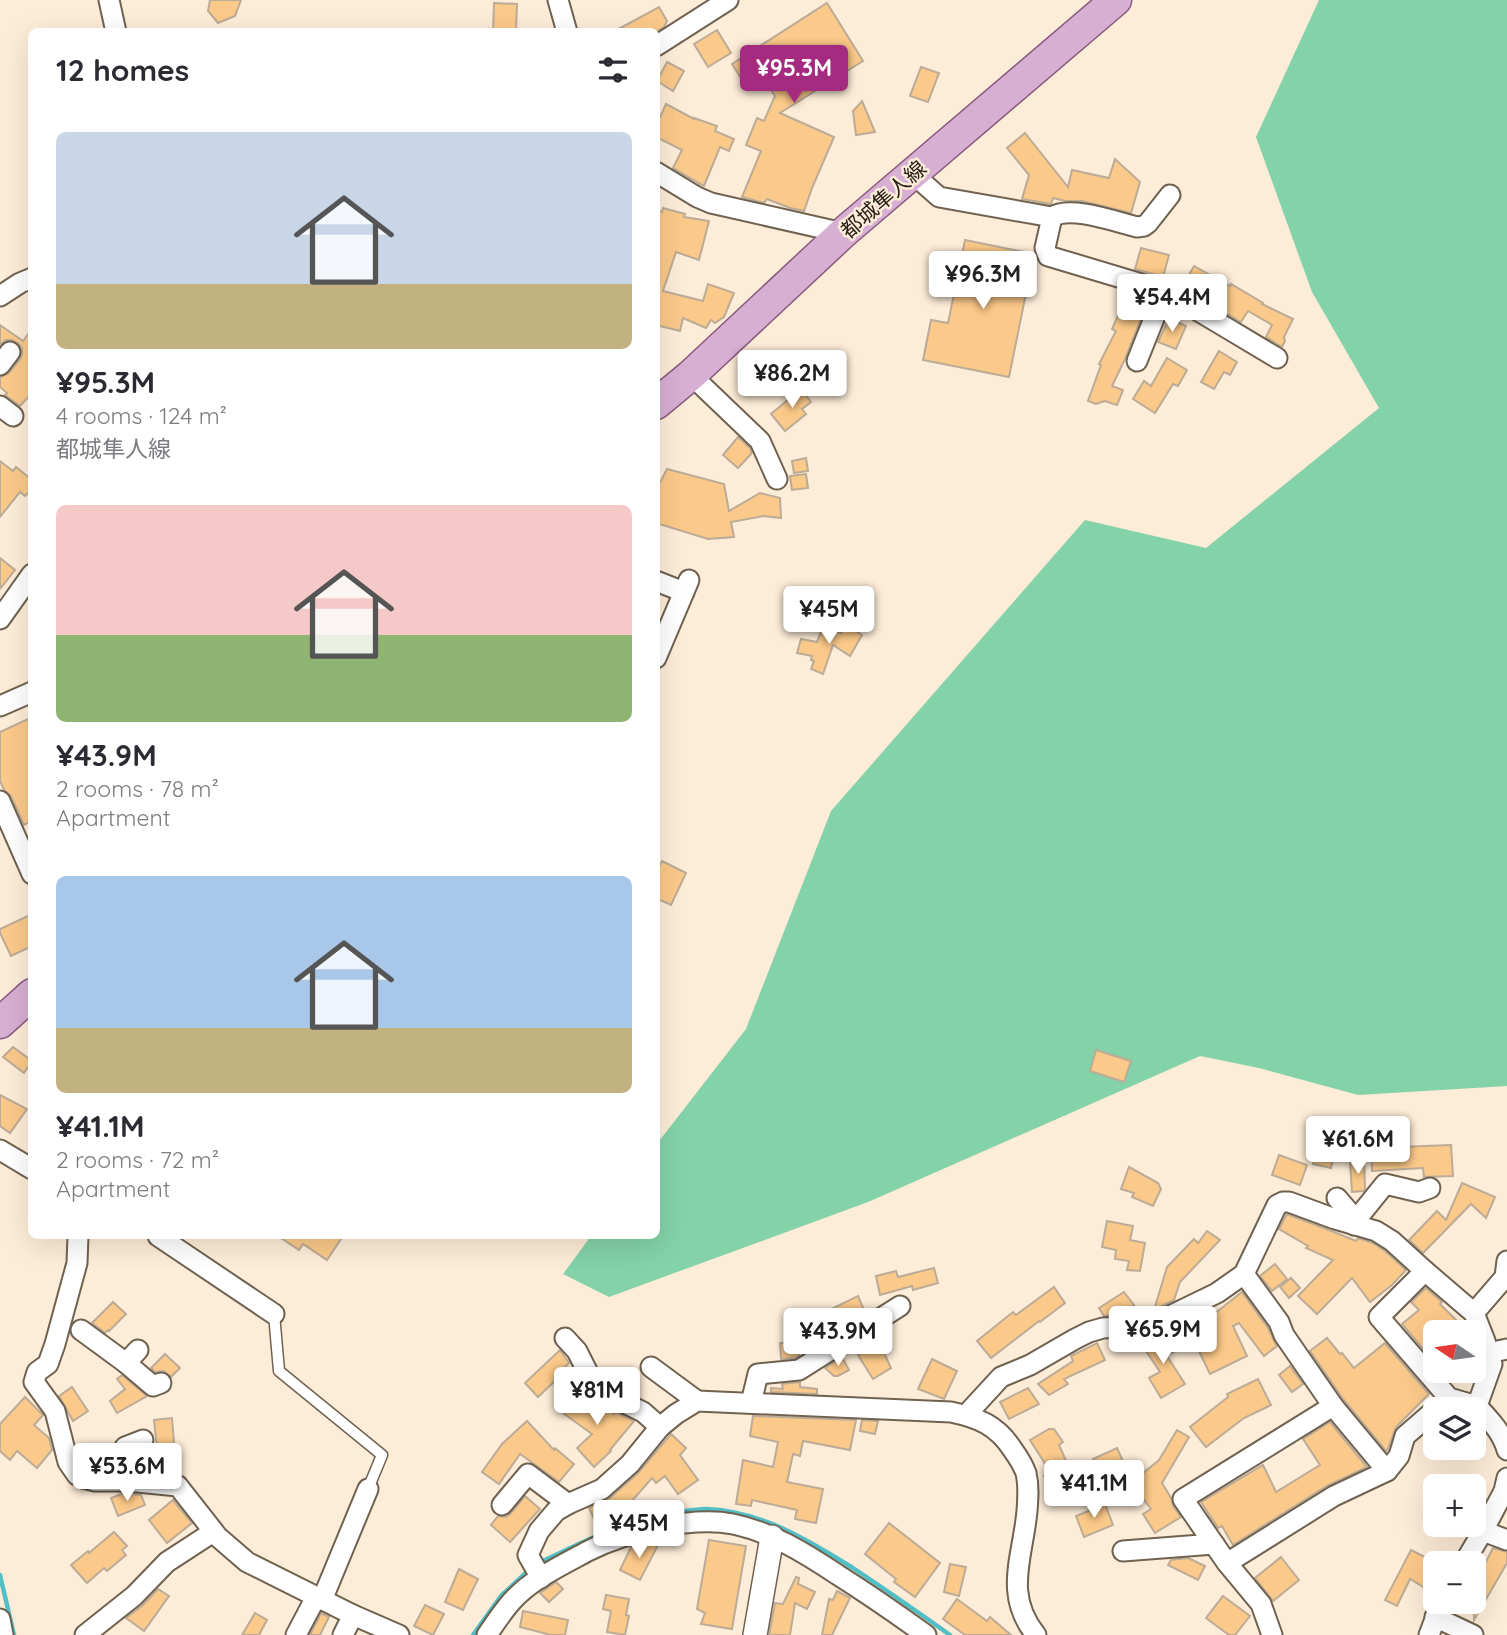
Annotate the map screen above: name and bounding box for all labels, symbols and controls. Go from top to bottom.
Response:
pin: ¥95.3M [737,46,851,105]
text: 12 homes [56,51,189,89]
icon: filters [594,51,632,89]
text: ¥95.3M [756,53,832,82]
street label: 都城隼人線 [835,155,931,243]
icon: home [281,177,407,303]
pin: ¥96.3M [926,252,1040,311]
text: ¥96.3M [945,259,1021,288]
pin: ¥54.4M [1115,274,1229,334]
text: ¥54.4M [1133,282,1211,311]
pin: ¥86.2M [735,350,849,410]
text: ¥86.2M [754,358,830,387]
text: ¥95.3M [56,363,155,401]
text: 4 rooms · 124 m² [56,401,227,430]
text: 都城隼人線 [56,434,171,463]
icon: home [281,551,407,677]
pin: ¥45M [788,586,870,646]
text: ¥45M [799,594,859,623]
text: ¥43.9M [56,736,157,774]
text: 2 rooms · 78 m² [56,774,219,803]
text: Apartment [56,803,170,832]
icon: home [281,922,407,1048]
text: ¥41.1M [56,1107,145,1145]
pin: ¥61.6M [1301,1116,1415,1176]
text: ¥61.6M [1322,1124,1394,1153]
text: 2 rooms · 72 m² [56,1145,219,1174]
text: Apartment [56,1174,170,1203]
pin: ¥65.9M [1106,1306,1220,1366]
pin: ¥43.9M [781,1308,895,1368]
text: ¥65.9M [1125,1314,1201,1343]
text: ¥43.9M [799,1316,877,1345]
north arrow [1423,1320,1486,1382]
map controls [1423,1320,1486,1614]
pin: ¥81M [556,1368,638,1427]
text: ¥81M [570,1375,624,1404]
button: layers [1423,1397,1486,1460]
pin: ¥53.6M [70,1444,184,1503]
text: ¥53.6M [89,1451,165,1480]
pin: ¥41.1M [1037,1460,1151,1520]
text: ¥41.1M [1060,1468,1128,1497]
button: + [1423,1474,1486,1537]
pin: ¥45M [598,1500,680,1560]
text: ¥45M [609,1508,669,1537]
button: − [1423,1551,1486,1614]

